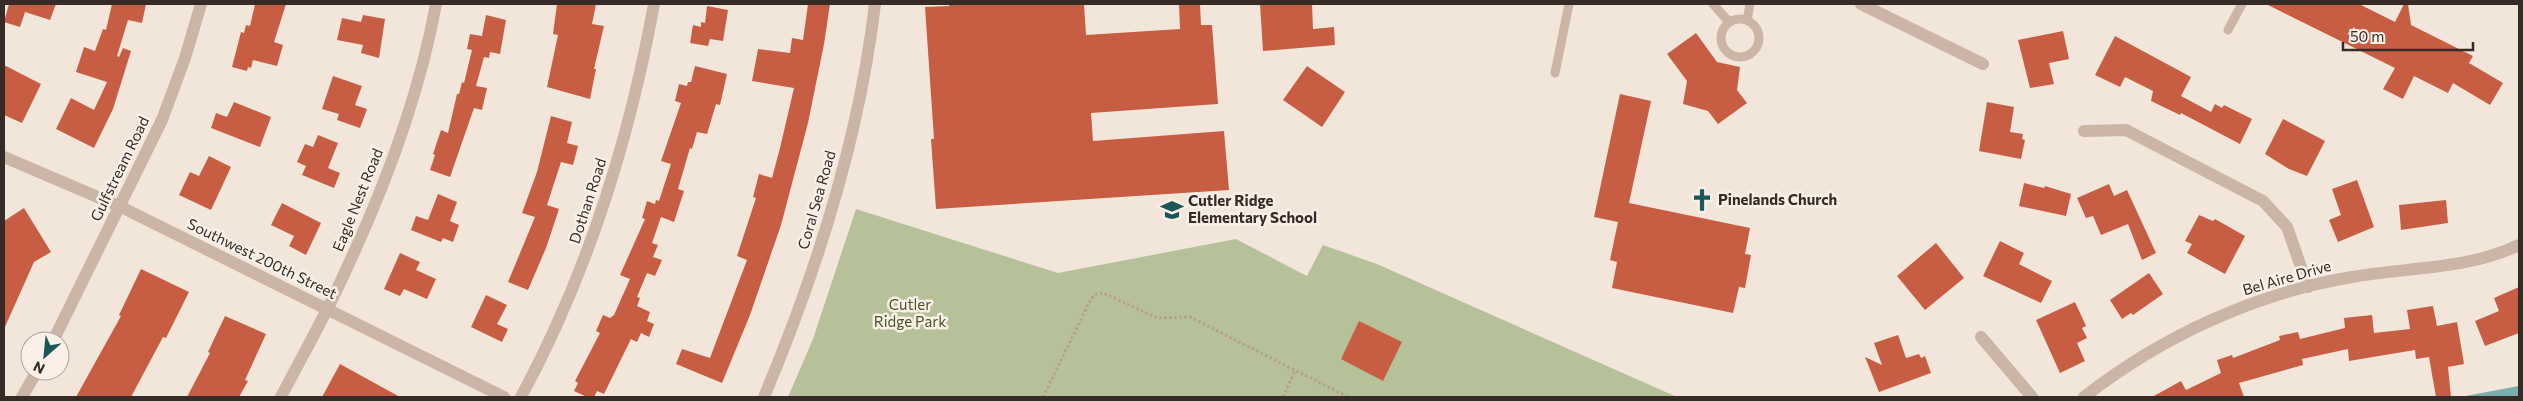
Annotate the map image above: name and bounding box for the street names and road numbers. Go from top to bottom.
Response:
street label: Gulfstream Road [86,113,152,224]
street label: Eagle Nest Road [328,145,386,254]
street label: Coral Sea Road [793,148,839,251]
street label: Dothan Road [565,156,609,246]
street label: Southwest 200th Street [185,214,340,302]
street label: Bel Aire Drive [2240,256,2333,298]

